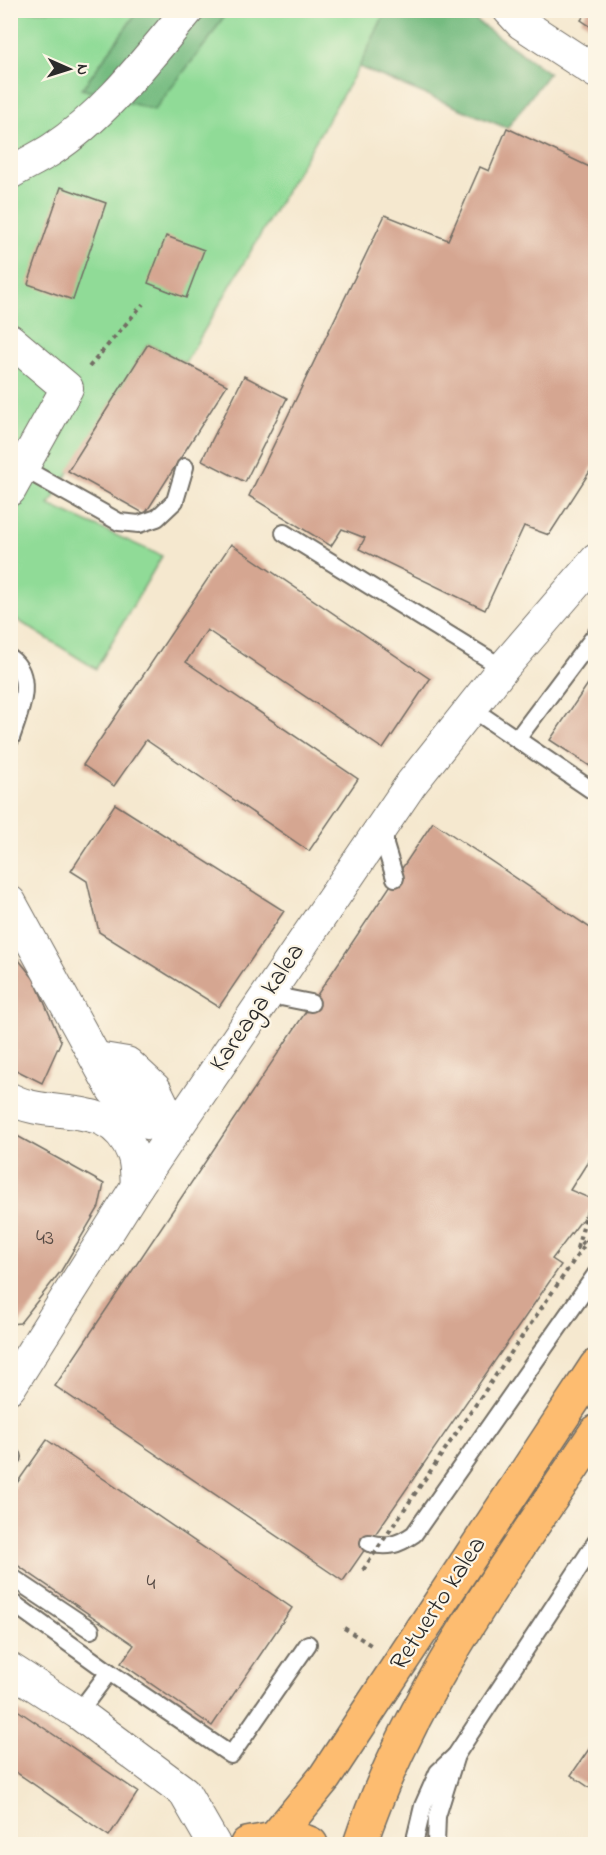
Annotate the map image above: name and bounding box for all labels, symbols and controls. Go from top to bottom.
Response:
north arrow [39,39,99,99]
text: N [70,64,94,76]
street label: Kareaga kalea [201,936,315,1080]
house number: 43 [36,1223,54,1255]
street label: Retuerto kalea [381,1529,497,1679]
house number: 4 [146,1568,156,1600]

